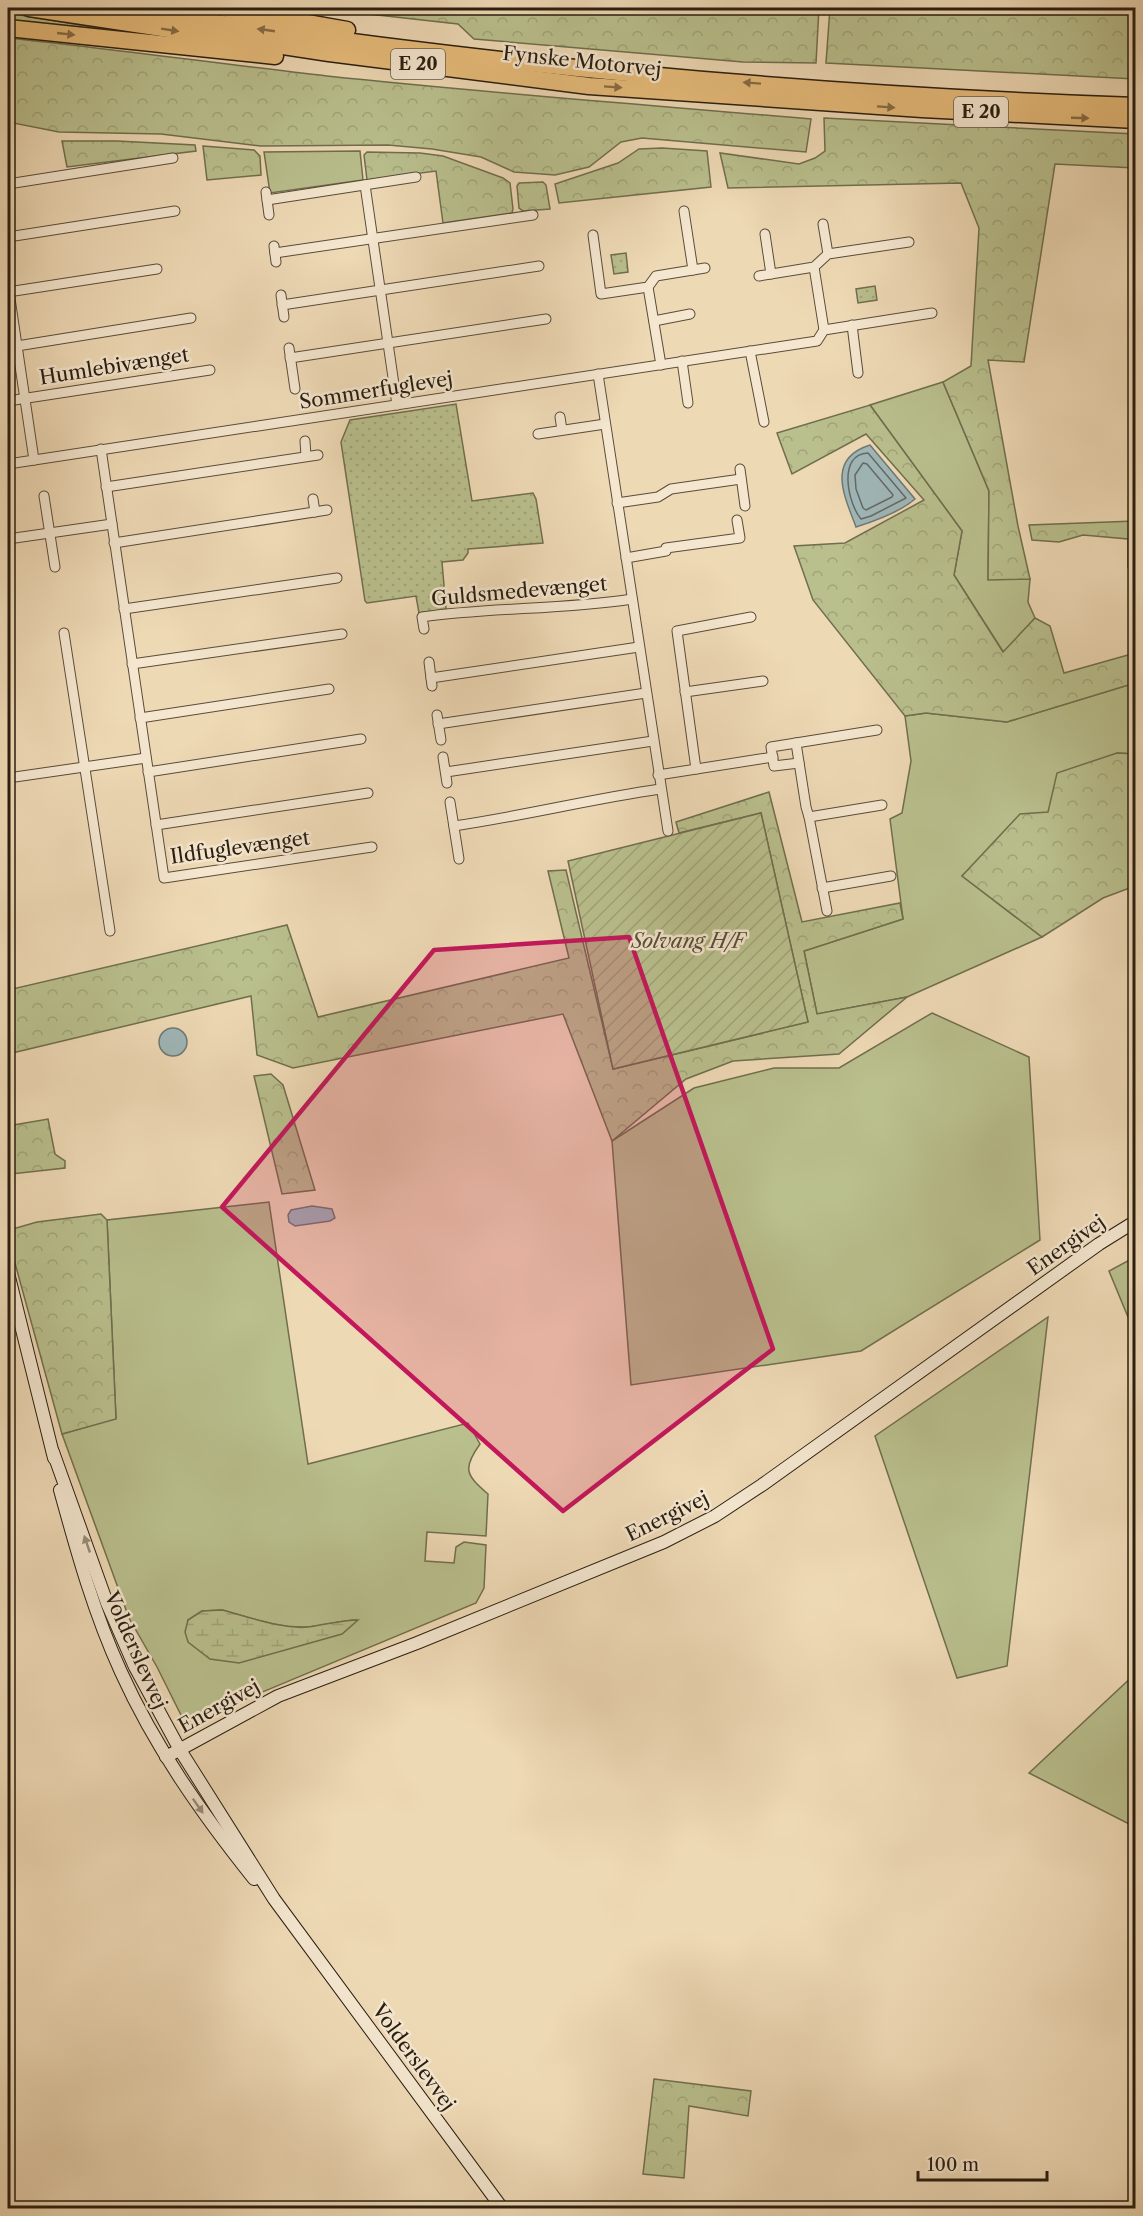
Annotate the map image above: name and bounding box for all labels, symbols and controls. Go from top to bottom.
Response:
one-way arrow [256,25,275,34]
one-way arrow [160,26,179,35]
one-way arrow [56,29,75,39]
street label: Fynske Motorvej [501,41,663,81]
road number: E 20 [391,49,445,79]
one-way arrow [743,78,762,88]
one-way arrow [603,83,622,92]
road number: E 20 [954,97,1008,127]
one-way arrow [876,102,895,111]
one-way arrow [1071,113,1090,122]
street label: Humlebivænget [38,342,190,390]
street label: Sommerfuglevej [298,366,454,414]
street label: Guldsmedevænget [430,571,608,611]
street label: Ildfuglevænget [169,825,311,869]
park label: Solvang H/F [630,929,747,953]
street label: Energivej [1022,1210,1110,1280]
street label: Energivej [622,1486,712,1546]
one-way arrow [81,1535,91,1553]
street label: Volderslevvej [99,1587,173,1712]
street label: Energivej [174,1674,264,1738]
one-way arrow [192,1798,204,1814]
street label: Volderslevvej [367,1998,461,2115]
scale bar [918,2144,1047,2182]
text: 100 m [927,2154,979,2176]

